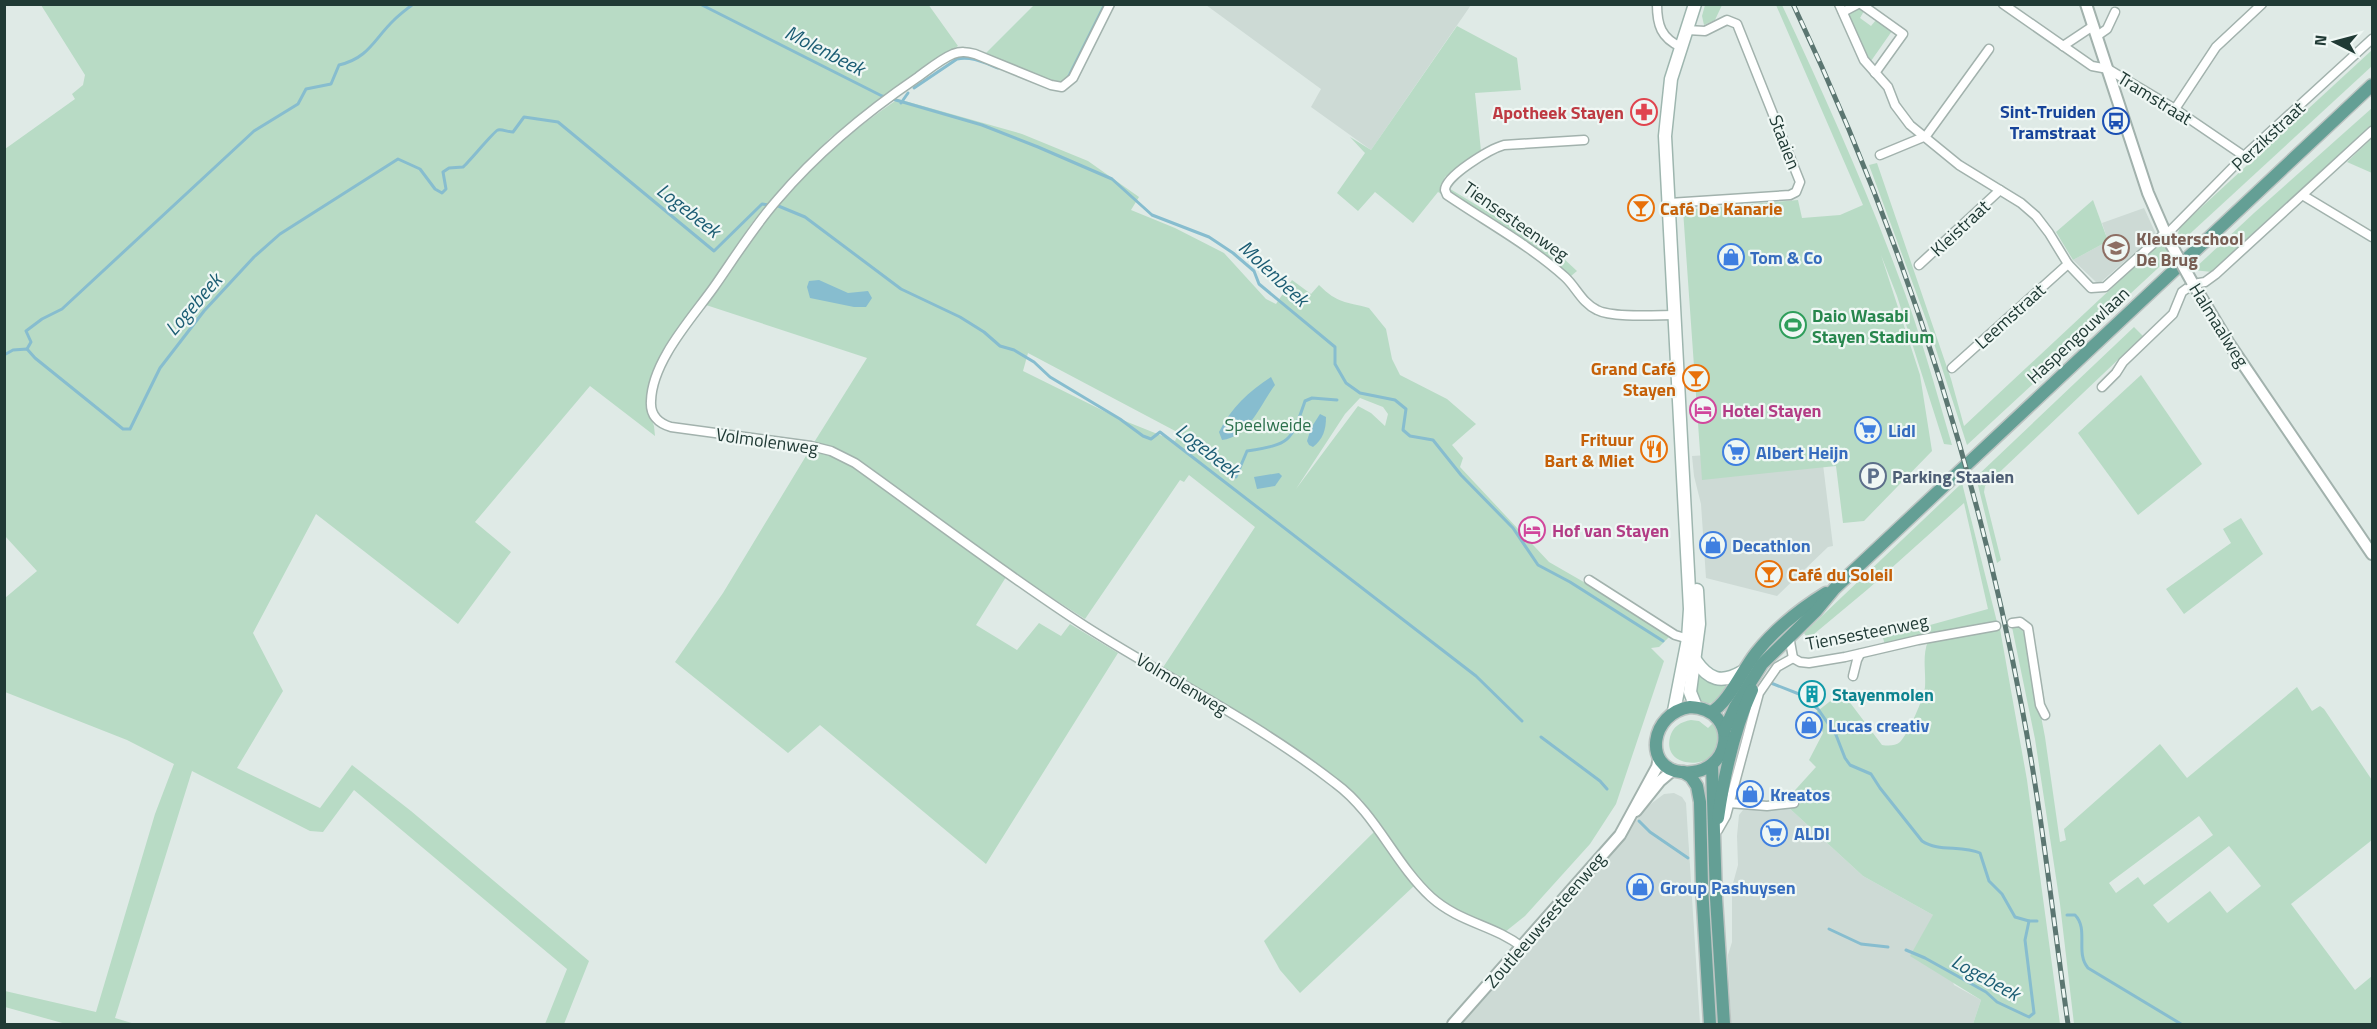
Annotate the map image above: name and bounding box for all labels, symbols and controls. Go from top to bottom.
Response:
north arrow [2305,12,2365,72]
water label: Molenbeek [780,17,872,84]
text: N [2308,34,2333,47]
street label: Tramstraat [2112,64,2198,132]
street label: Perzikstraat [2225,94,2311,177]
pharmacy icon: Apotheek Stayen [1629,97,1659,127]
place label: Sint-Truiden Tramstraat [2000,98,2096,146]
place label: Apotheek Stayen [1492,99,1624,126]
bus stop icon: Sint-Truiden Tramstraat [2101,106,2131,136]
street label: Staaien [1762,111,1808,173]
street label: Tiensesteenweg [1457,174,1575,268]
water label: Logebeek [650,175,729,246]
bar icon: Café De Kanarie [1626,193,1656,223]
street label: Kleistraat [1924,193,1996,263]
place label: Café De Kanarie [1660,195,1783,222]
place label: Kleuterschool De Brug [2136,225,2244,273]
water label: Molenbeek [1232,232,1318,315]
school or university icon: Kleuterschool De Brug [2101,233,2131,263]
shop icon: Tom & Co [1716,242,1746,272]
place label: Tom & Co [1750,244,1823,271]
water label: Logebeek [157,264,230,342]
street label: Leemstraat [1969,276,2052,355]
street label: Halmaalweg [2183,278,2255,372]
street label: Haspengouwlaan [2021,280,2135,390]
place label: Daio Wasabi Stayen Stadium [1812,302,1934,350]
sports icon: Daio Wasabi Stayen Stadium [1778,310,1808,340]
place label: Grand Café Stayen [1591,355,1676,403]
bar icon: Grand Café Stayen [1681,363,1711,393]
hotel icon: Hotel Stayen [1688,395,1718,425]
place label: Hotel Stayen [1722,397,1822,424]
park label: Speelweide [1225,411,1311,438]
water label: Logebeek [1169,415,1248,486]
supermarket icon: Lidl [1853,415,1883,445]
place label: Lidl [1888,417,1916,444]
street label: Volmolenweg [714,420,820,462]
place label: Frituur Bart & Miet [1544,426,1634,474]
restaurant icon: Frituur Bart & Miet [1639,434,1669,464]
supermarket icon: Albert Heijn [1721,437,1751,467]
place label: Albert Heijn [1756,439,1848,466]
parking icon: Parking Staaien [1858,461,1888,491]
place label: Parking Staaien [1892,463,2014,490]
hotel icon: Hof van Stayen [1517,515,1547,545]
place label: Hof van Stayen [1552,517,1669,544]
shop icon: Decathlon [1698,530,1728,560]
place label: Decathlon [1732,532,1811,559]
bar icon: Café du Soleil [1754,559,1784,589]
place label: Café du Soleil [1788,561,1893,588]
street label: Tiensesteenweg [1804,607,1930,657]
street label: Volmolenweg [1131,646,1233,722]
building icon: Stayenmolen [1797,679,1827,709]
place label: Stayenmolen [1832,681,1934,708]
shop icon: Lucas creativ [1794,710,1824,740]
place label: Lucas creativ [1828,712,1929,739]
shop icon: Kreatos [1735,779,1765,809]
place label: Kreatos [1770,781,1830,808]
supermarket icon: ALDI [1759,818,1789,848]
place label: ALDI [1794,820,1830,847]
street label: Zoutleeuwsesteenweg [1478,846,1612,994]
shop icon: Group Pashuysen [1625,872,1655,902]
place label: Group Pashuysen [1660,874,1796,901]
water label: Logebeek [1946,945,2028,1010]

